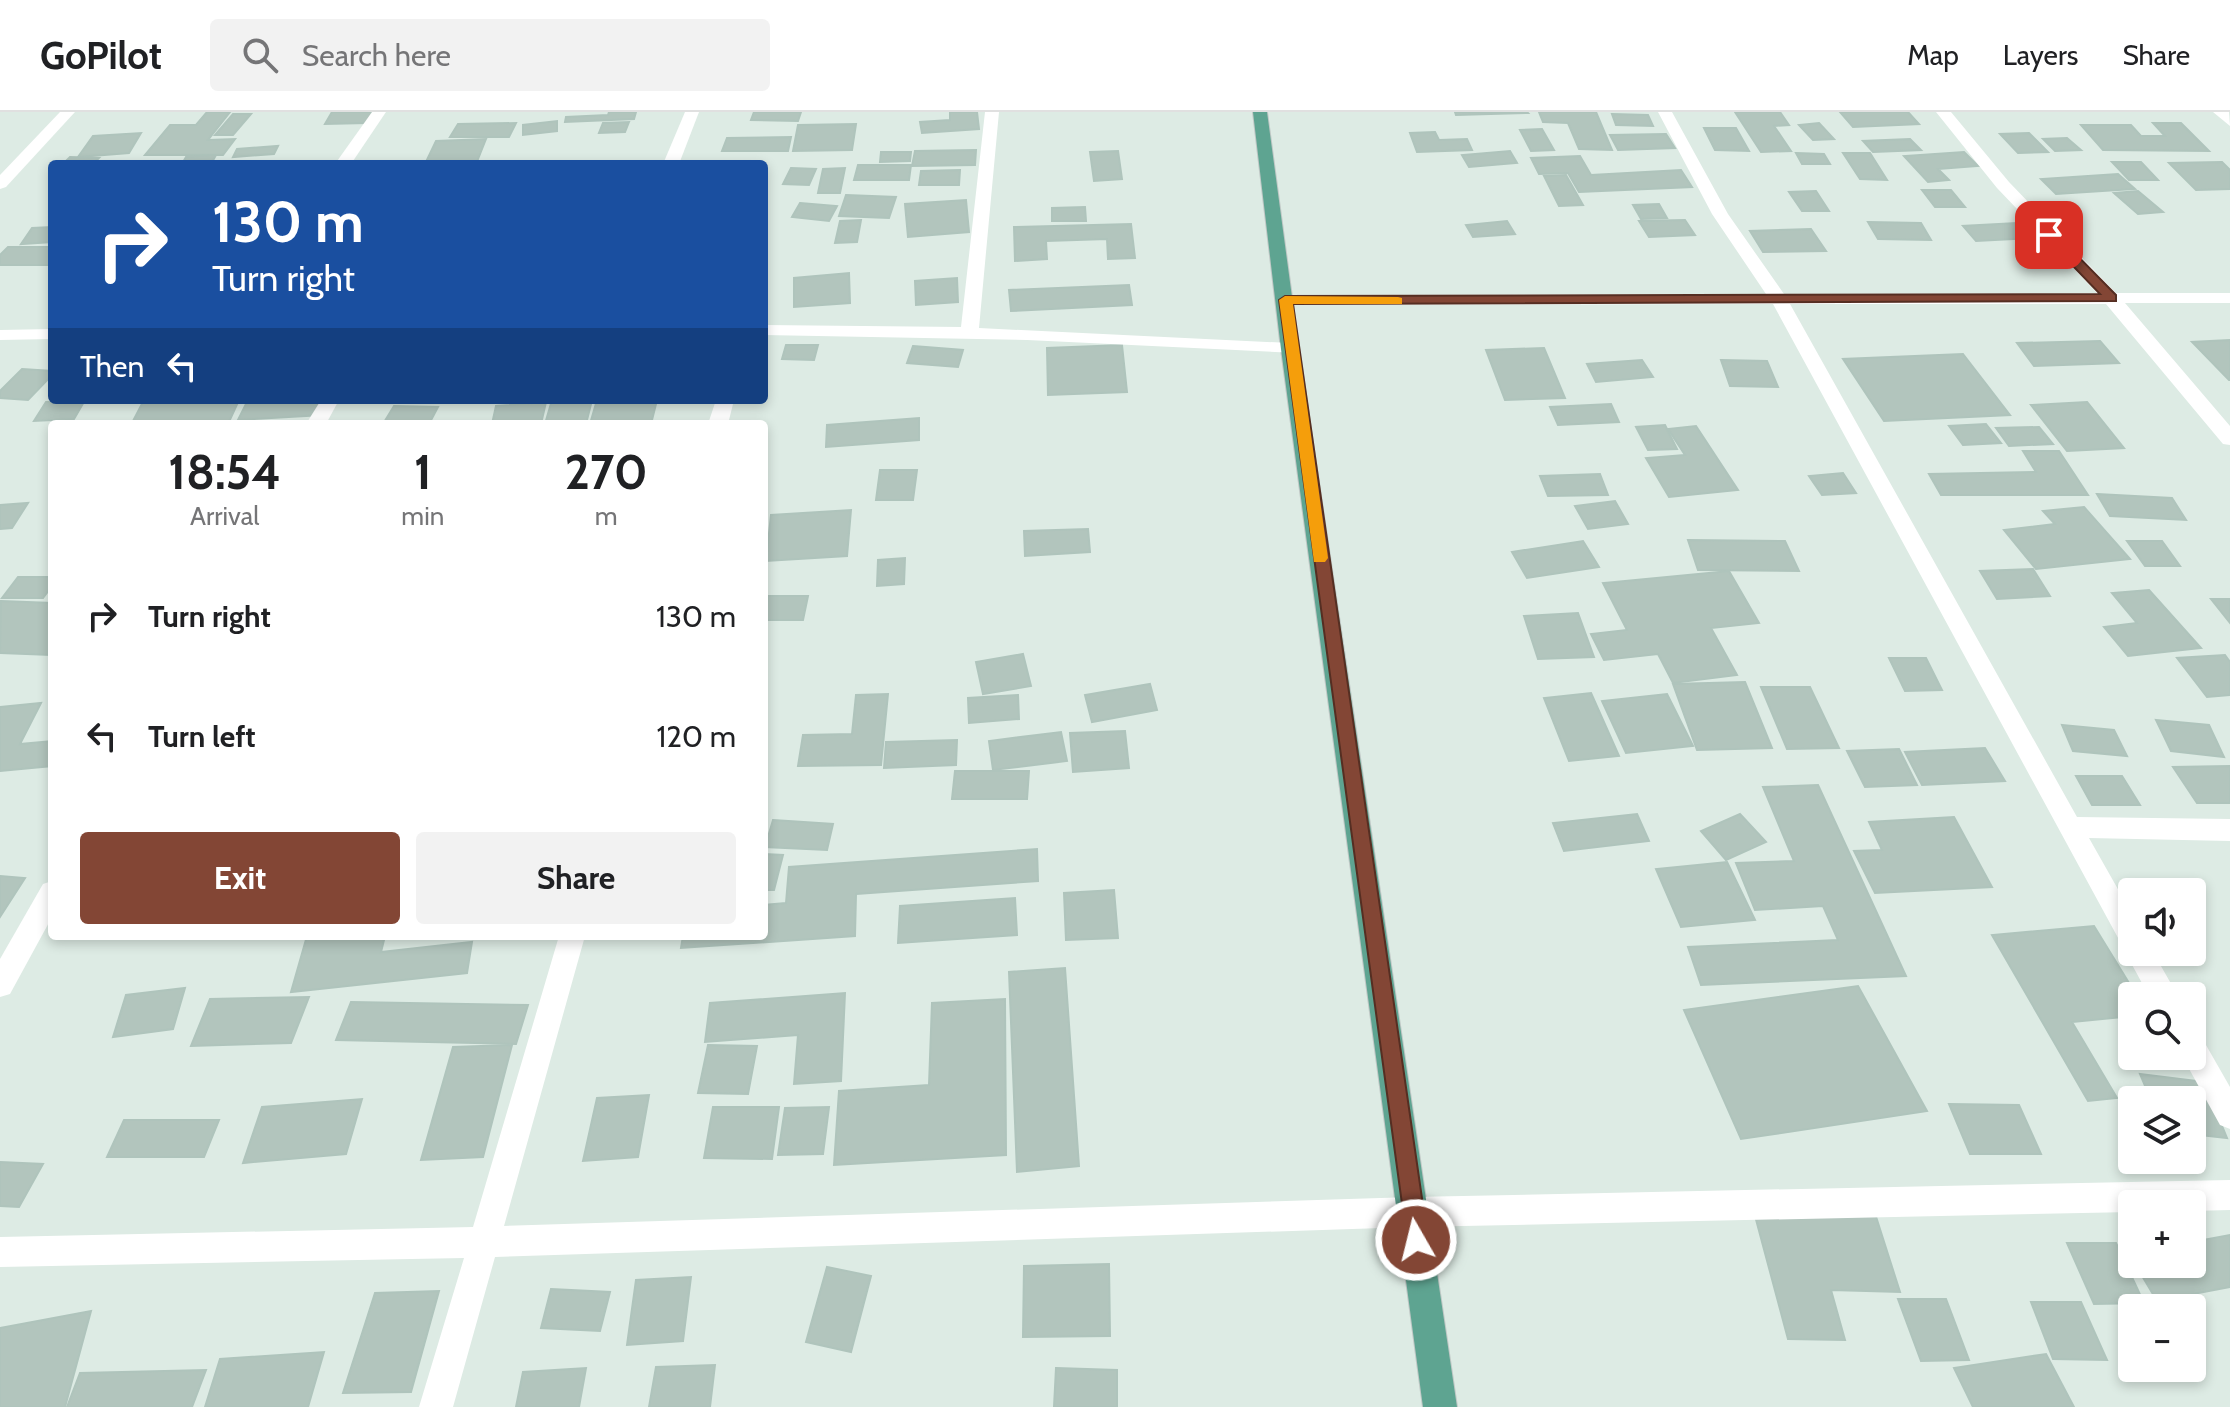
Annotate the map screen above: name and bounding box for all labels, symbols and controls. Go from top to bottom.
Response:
search box [210,19,770,91]
text: GoPilot [40,32,162,79]
icon: search [238,33,282,77]
text: Search here [302,37,451,74]
text: Map [1907,38,1959,72]
text: Layers [2003,38,2078,72]
text: Share [2122,38,2190,72]
text: 130 m [212,188,364,256]
icon: right [80,192,184,296]
pin [2015,201,2083,269]
icon: arrive [2027,213,2071,257]
text: Turn right [212,256,355,300]
icon: left [160,344,204,388]
text: Then [80,348,144,385]
text: 18:54 [168,443,281,501]
text: 1 [414,443,432,501]
text: 270 [564,443,648,501]
text: Arrival [190,500,259,532]
text: min [401,500,444,532]
text: m [595,500,617,532]
icon: right [80,594,124,638]
text: Turn right [148,598,271,635]
text: 130 m [656,598,736,635]
icon: left [80,714,124,758]
text: Turn left [148,718,256,755]
text: 120 m [656,718,736,755]
button: Exit [80,832,400,924]
button: Share [416,832,736,924]
map controls [2118,878,2206,1382]
button: sound [2118,878,2206,966]
button: search [2118,982,2206,1070]
button: layers [2118,1086,2206,1174]
button: + [2118,1190,2206,1278]
position arrow [1374,1198,1458,1282]
button: − [2118,1294,2206,1382]

